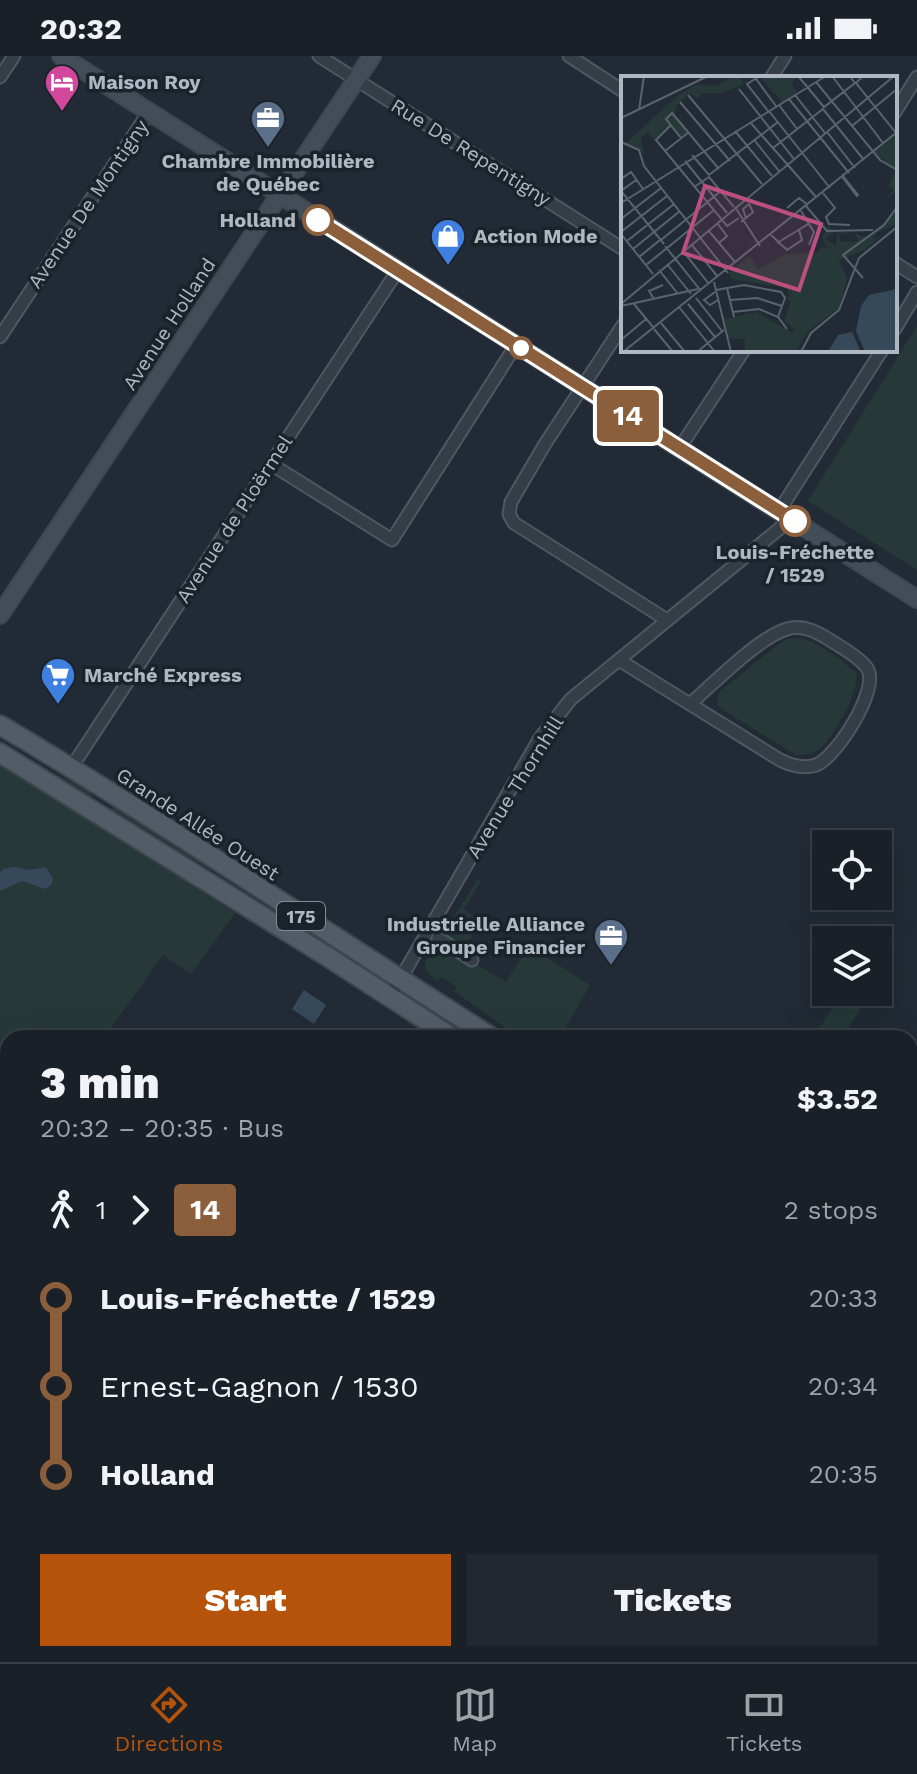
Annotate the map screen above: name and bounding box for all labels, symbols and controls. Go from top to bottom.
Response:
text: 20:32 [40,11,122,46]
hotel icon: Maison Roy [43,63,81,113]
place label: Maison Roy [88,70,201,94]
inset map [621,76,897,352]
street label: Rue De Repentigny [387,93,556,211]
office icon: Chambre Immobilière de Québec [249,99,287,149]
street label: Avenue De Montigny [23,115,154,293]
place label: Chambre Immobilière de Québec [161,149,375,196]
marker: Holland [303,205,333,235]
place label: Holland [219,208,296,232]
shop icon: Action Mode [429,217,467,267]
place label: Action Mode [474,224,598,248]
street label: Avenue Holland [117,253,221,395]
unlabelled marker [510,337,532,359]
line badge: 14 [592,390,664,442]
text: 14 [613,399,643,432]
street label: Avenue de Ploërmel [171,431,297,607]
marker: Louis-Fréchette / 1529 [780,506,810,536]
place label: Louis-Fréchette / 1529 [716,540,874,587]
supermarket icon: Marché Express [39,656,77,706]
place label: Marché Express [84,663,242,687]
street label: Avenue Thornhill [461,711,569,863]
street label: Grande Allée Ouest [112,762,284,886]
map controls [812,830,892,1006]
button: locate [812,830,892,910]
road number: 175 [277,902,325,930]
place label: Industrielle Alliance Groupe Financier [387,912,585,959]
office icon: Industrielle Alliance Groupe Financier [592,917,630,967]
button: layers [812,926,892,1006]
text: 3 min [40,1057,160,1109]
text: $3.52 [797,1081,878,1116]
text: 20:32 – 20:35 · Bus [40,1113,284,1143]
icon: walk [40,1188,84,1232]
icon: forward [118,1188,162,1232]
text: 14 [190,1193,220,1226]
text: 1 [96,1195,106,1225]
text: 2 stops [784,1195,878,1225]
text: Louis-Fréchette / 1529 [100,1281,436,1316]
text: 20:33 [809,1283,878,1313]
text: Ernest-Gagnon / 1530 [100,1369,419,1404]
text: 20:34 [808,1371,878,1401]
text: Holland [100,1457,215,1492]
text: 20:35 [809,1459,878,1489]
button: Start [40,1554,451,1646]
button: Tickets [467,1554,878,1646]
tab: Directions [114,1683,223,1756]
tab: Map [452,1683,497,1756]
tab: Tickets [726,1683,802,1756]

